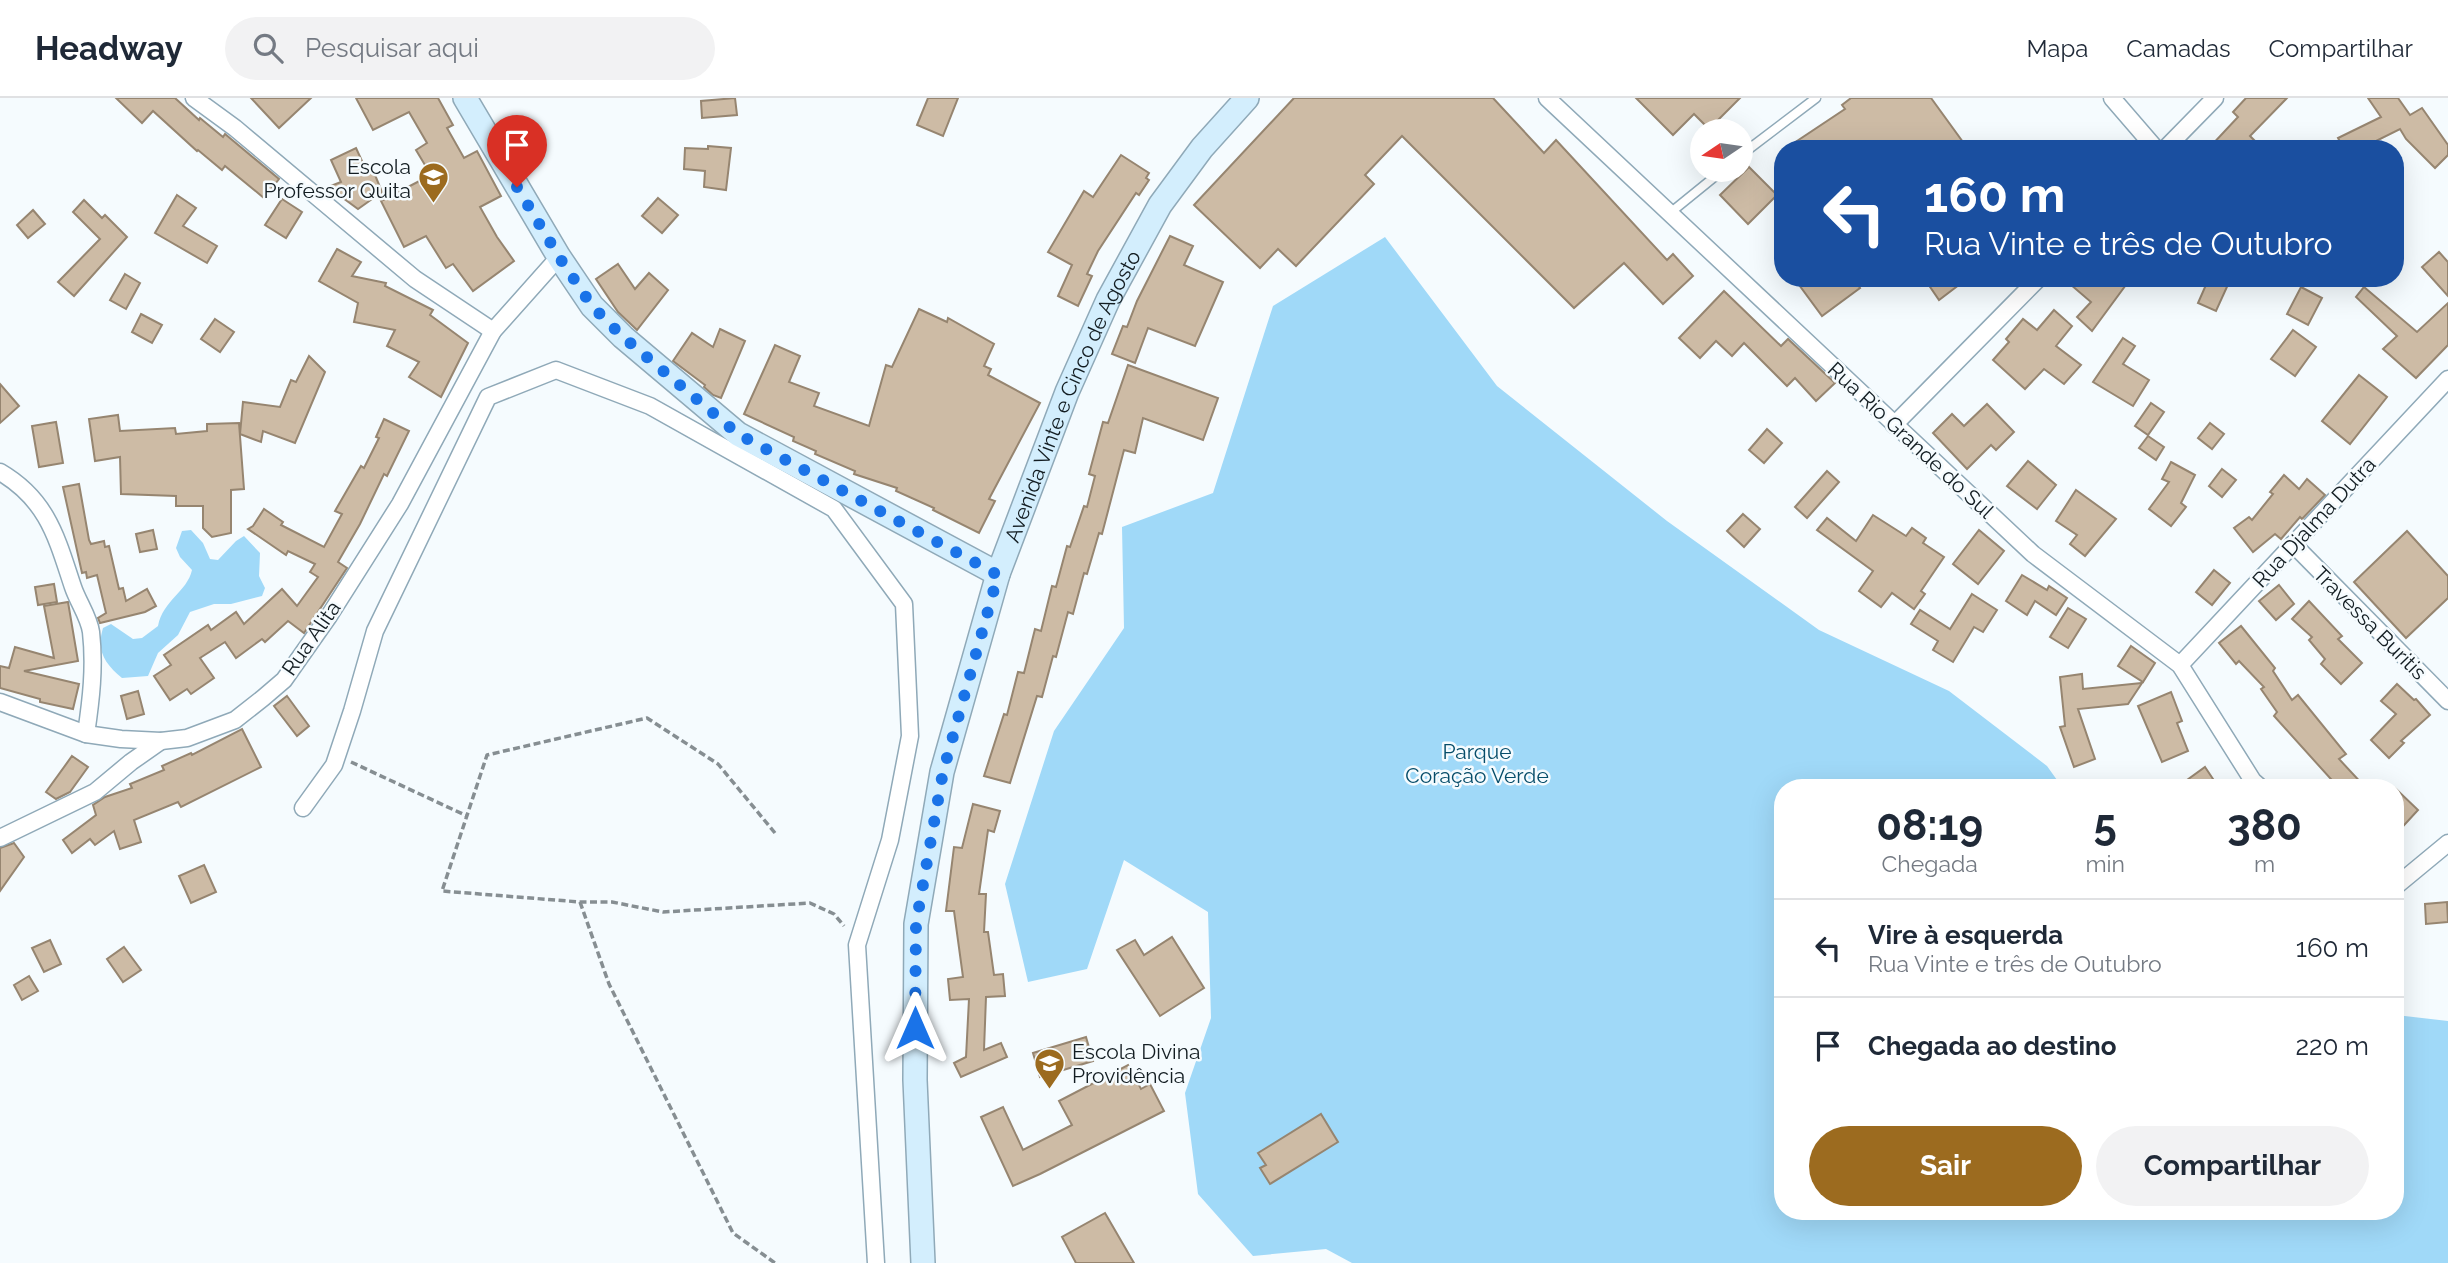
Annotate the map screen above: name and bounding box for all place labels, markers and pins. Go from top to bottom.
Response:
pin [487,115,547,187]
place label: Escola Professor Quita [263,154,411,203]
school or university icon: Escola Professor Quita [417,161,451,205]
place label: Escola Divina Providência [1072,1039,1200,1088]
school or university icon: Escola Divina Providência [1032,1046,1066,1090]

